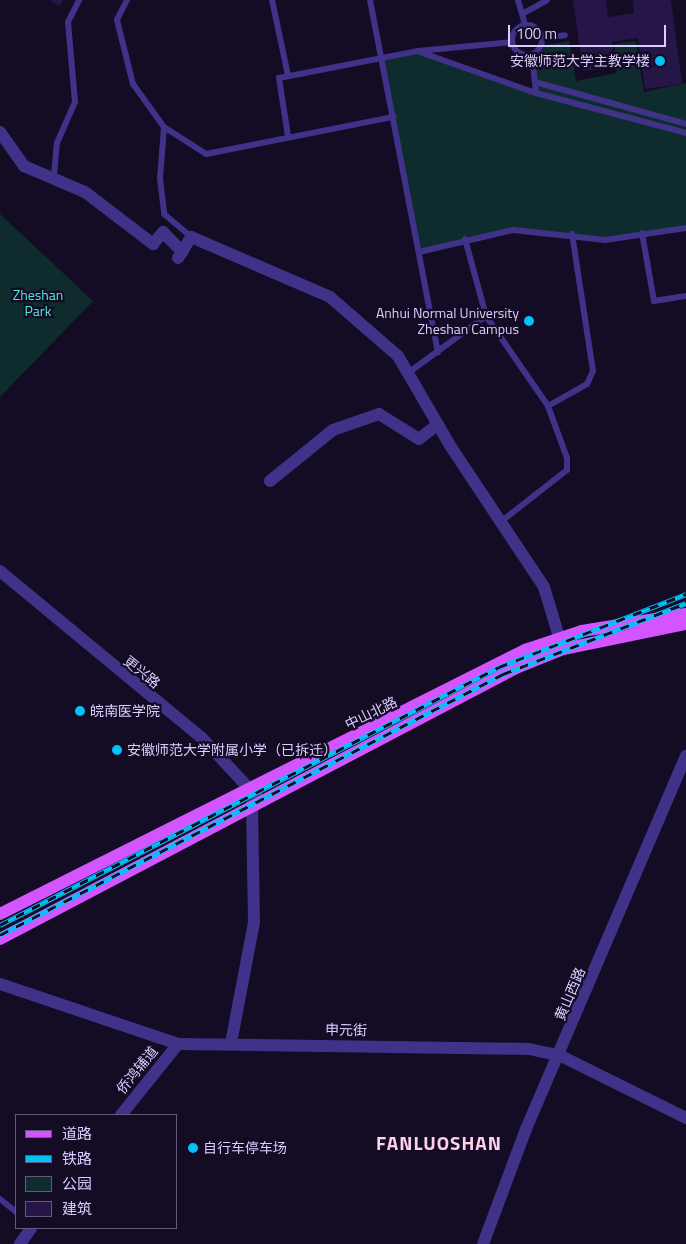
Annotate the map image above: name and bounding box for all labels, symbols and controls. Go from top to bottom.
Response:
scale bar [511,15,668,47]
text: 100 m [516,22,557,45]
place label: 安徽师范大学主教学楼 [510,53,650,69]
marker: 安徽师范大学主教学楼 [654,55,666,67]
park label: Zheshan Park [13,287,63,320]
place label: Anhui Normal University Zheshan Campus [376,305,519,338]
marker: Anhui Normal University Zheshan Campus [523,315,535,327]
street label: 更兴路 [120,652,164,692]
street label: 中山北路 [342,693,400,733]
place label: 皖南医学院 [90,703,160,719]
marker: 皖南医学院 [74,705,86,717]
place label: 安徽师范大学附属小学（已拆迁） [127,742,337,758]
marker: 安徽师范大学附属小学（已拆迁） [111,744,123,756]
street label: 黄山西路 [551,965,589,1023]
street label: 申元街 [325,1021,367,1039]
street label: 侨鸿辅道 [113,1043,161,1097]
legend [15,1114,178,1229]
text: 道路 [62,1122,92,1145]
district label: FANLUOSHAN [375,1132,503,1154]
place label: 自行车停车场 [203,1140,287,1156]
marker: 自行车停车场 [187,1142,199,1154]
text: 铁路 [62,1147,92,1170]
text: 公园 [62,1172,92,1195]
text: 建筑 [62,1197,92,1220]

